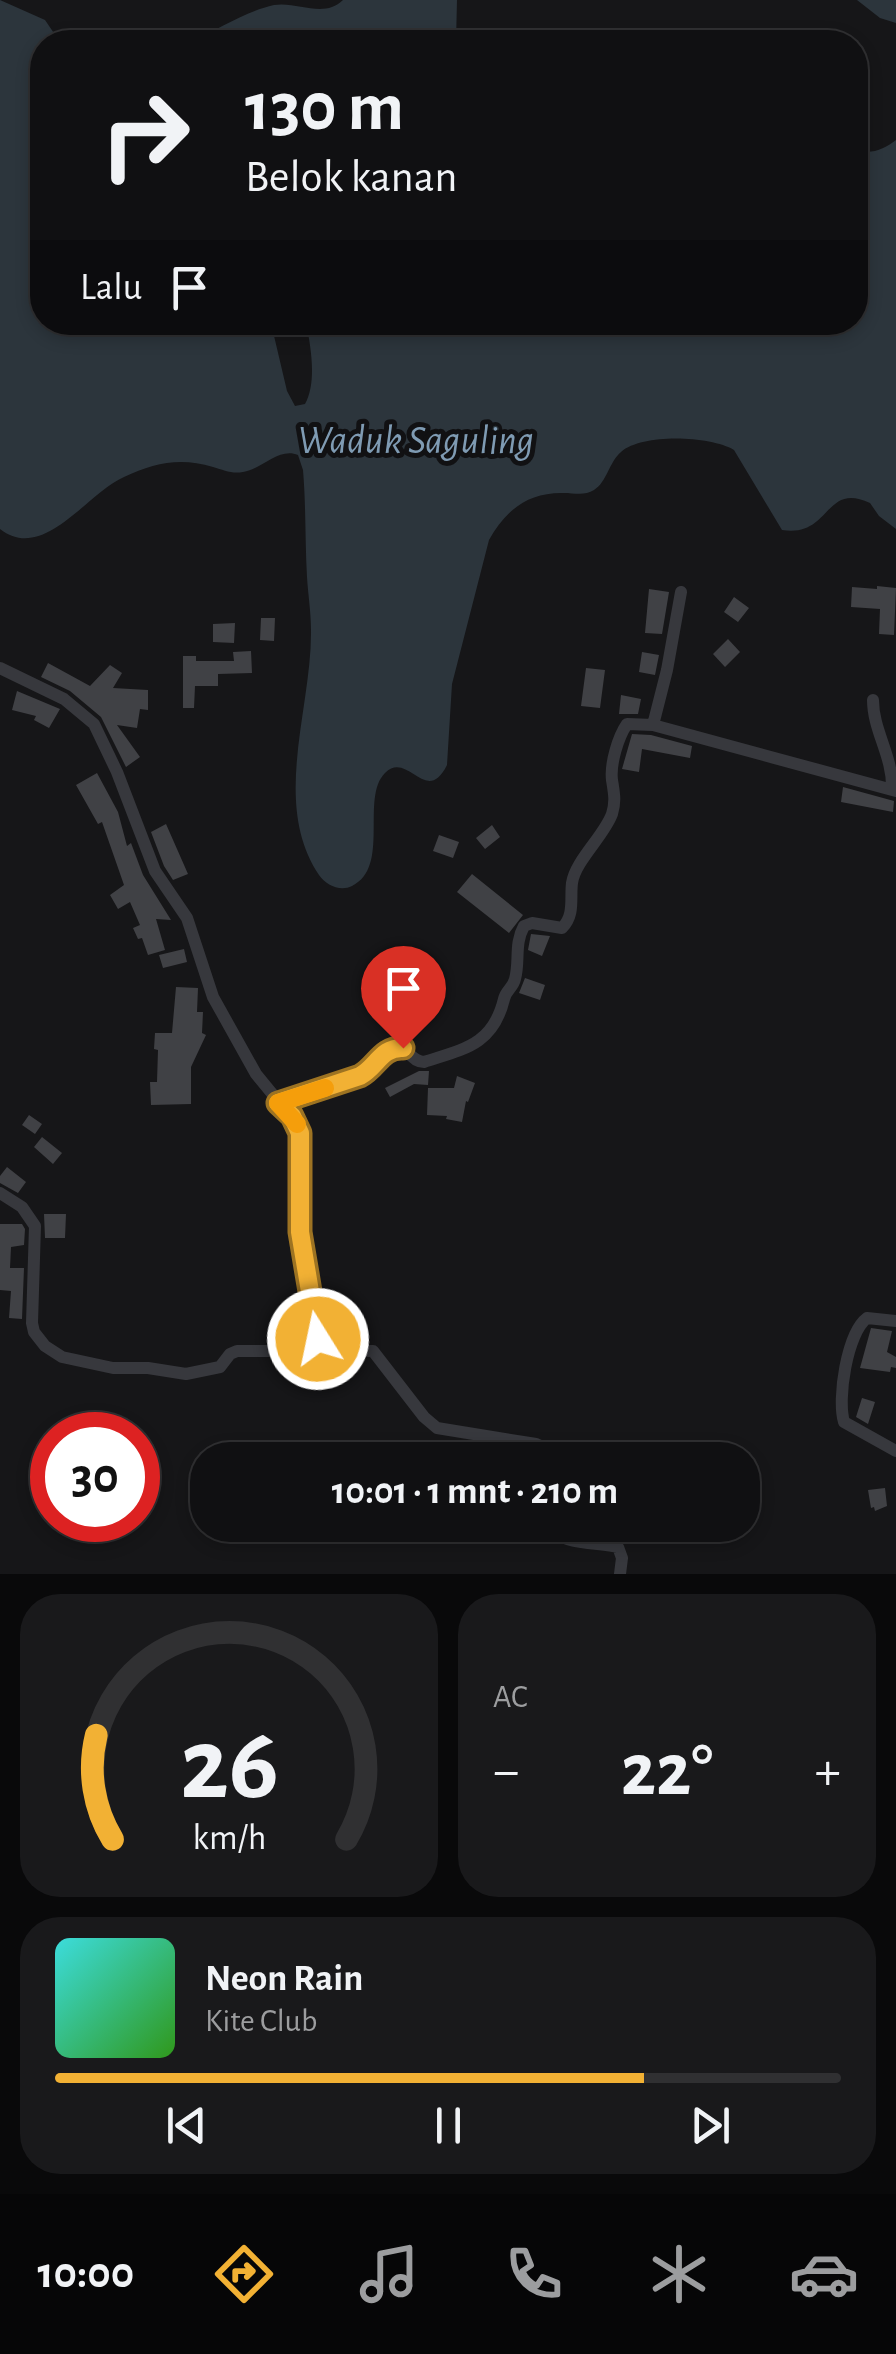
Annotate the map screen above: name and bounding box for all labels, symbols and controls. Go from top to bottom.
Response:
icon: right [80,70,210,200]
text: 130 m [245,73,404,143]
text: Belok kanan [245,155,457,200]
icon: arrive [162,260,217,315]
text: Lalu [80,269,142,307]
water label: Waduk Saguling [298,421,534,461]
pin [361,946,446,1049]
icon: arrive [376,961,431,1016]
position arrow [266,1287,370,1391]
speed limit sign: 30 [30,1412,160,1542]
text: 10:01 · 1 mnt · 210 m [332,1473,618,1511]
text: AC [493,1681,528,1713]
text: 26 [179,1714,279,1818]
text: 22° [621,1734,713,1809]
text: − [493,1744,519,1799]
text: + [815,1744,841,1799]
text: km/h [192,1820,266,1856]
text: Neon Rain [205,1960,363,1998]
text: Kite Club [205,2005,317,2037]
icon: previous [159,2098,214,2153]
icon: pause [421,2098,476,2153]
icon: next [683,2098,738,2153]
icon: directions [209,2239,279,2309]
icon: music [354,2239,424,2309]
icon: phone [499,2239,569,2309]
icon: climate [644,2239,714,2309]
icon: car [789,2239,859,2309]
text: 10:00 [37,2251,134,2296]

